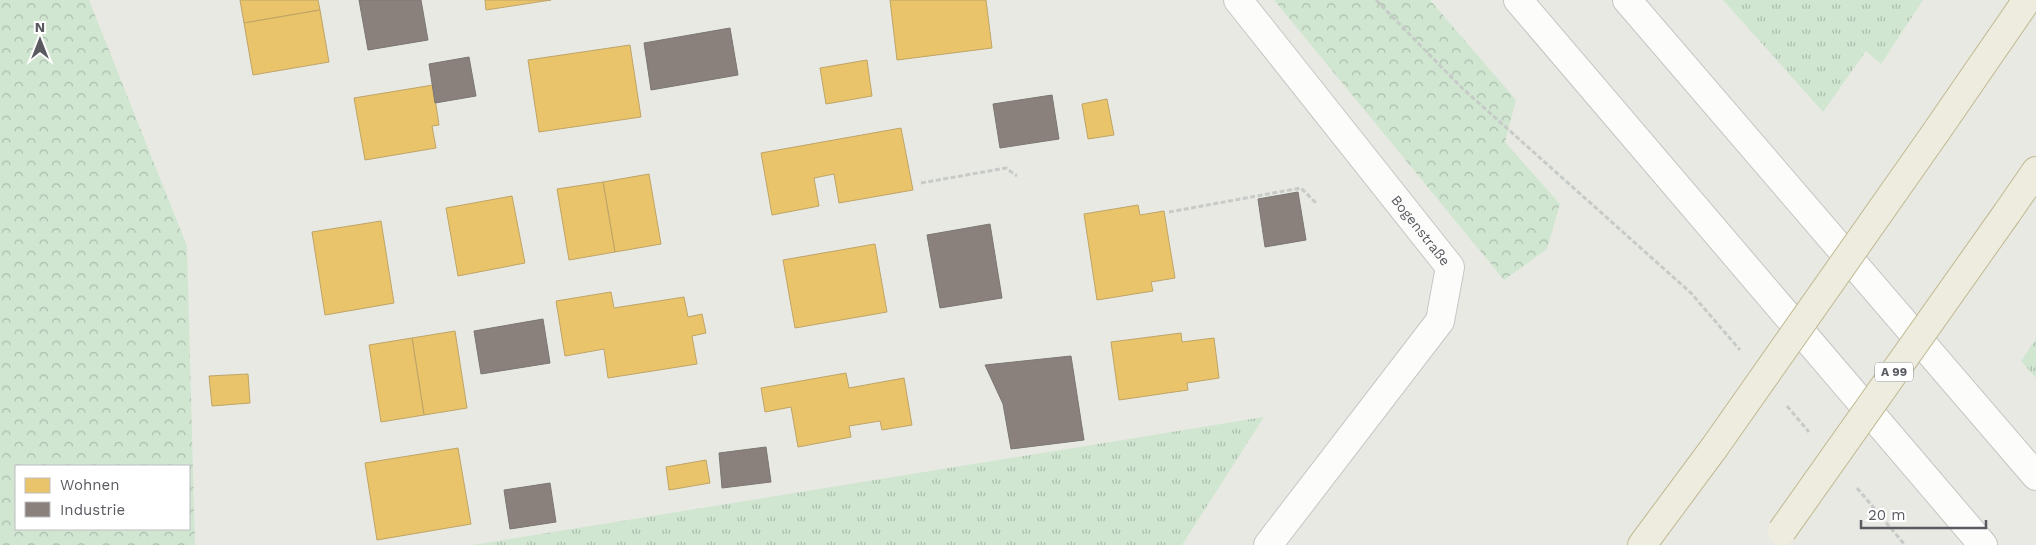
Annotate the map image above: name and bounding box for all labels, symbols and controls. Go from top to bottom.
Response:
north arrow [15,15,65,65]
text: N [35,19,45,35]
street label: Bogenstraße [1388,192,1454,269]
road number: A 99 [1875,362,1913,382]
legend [15,465,190,530]
text: Wohnen [60,476,119,494]
scale bar [1861,498,1986,530]
text: Industrie [60,501,125,519]
text: 20 m [1868,506,1906,524]

